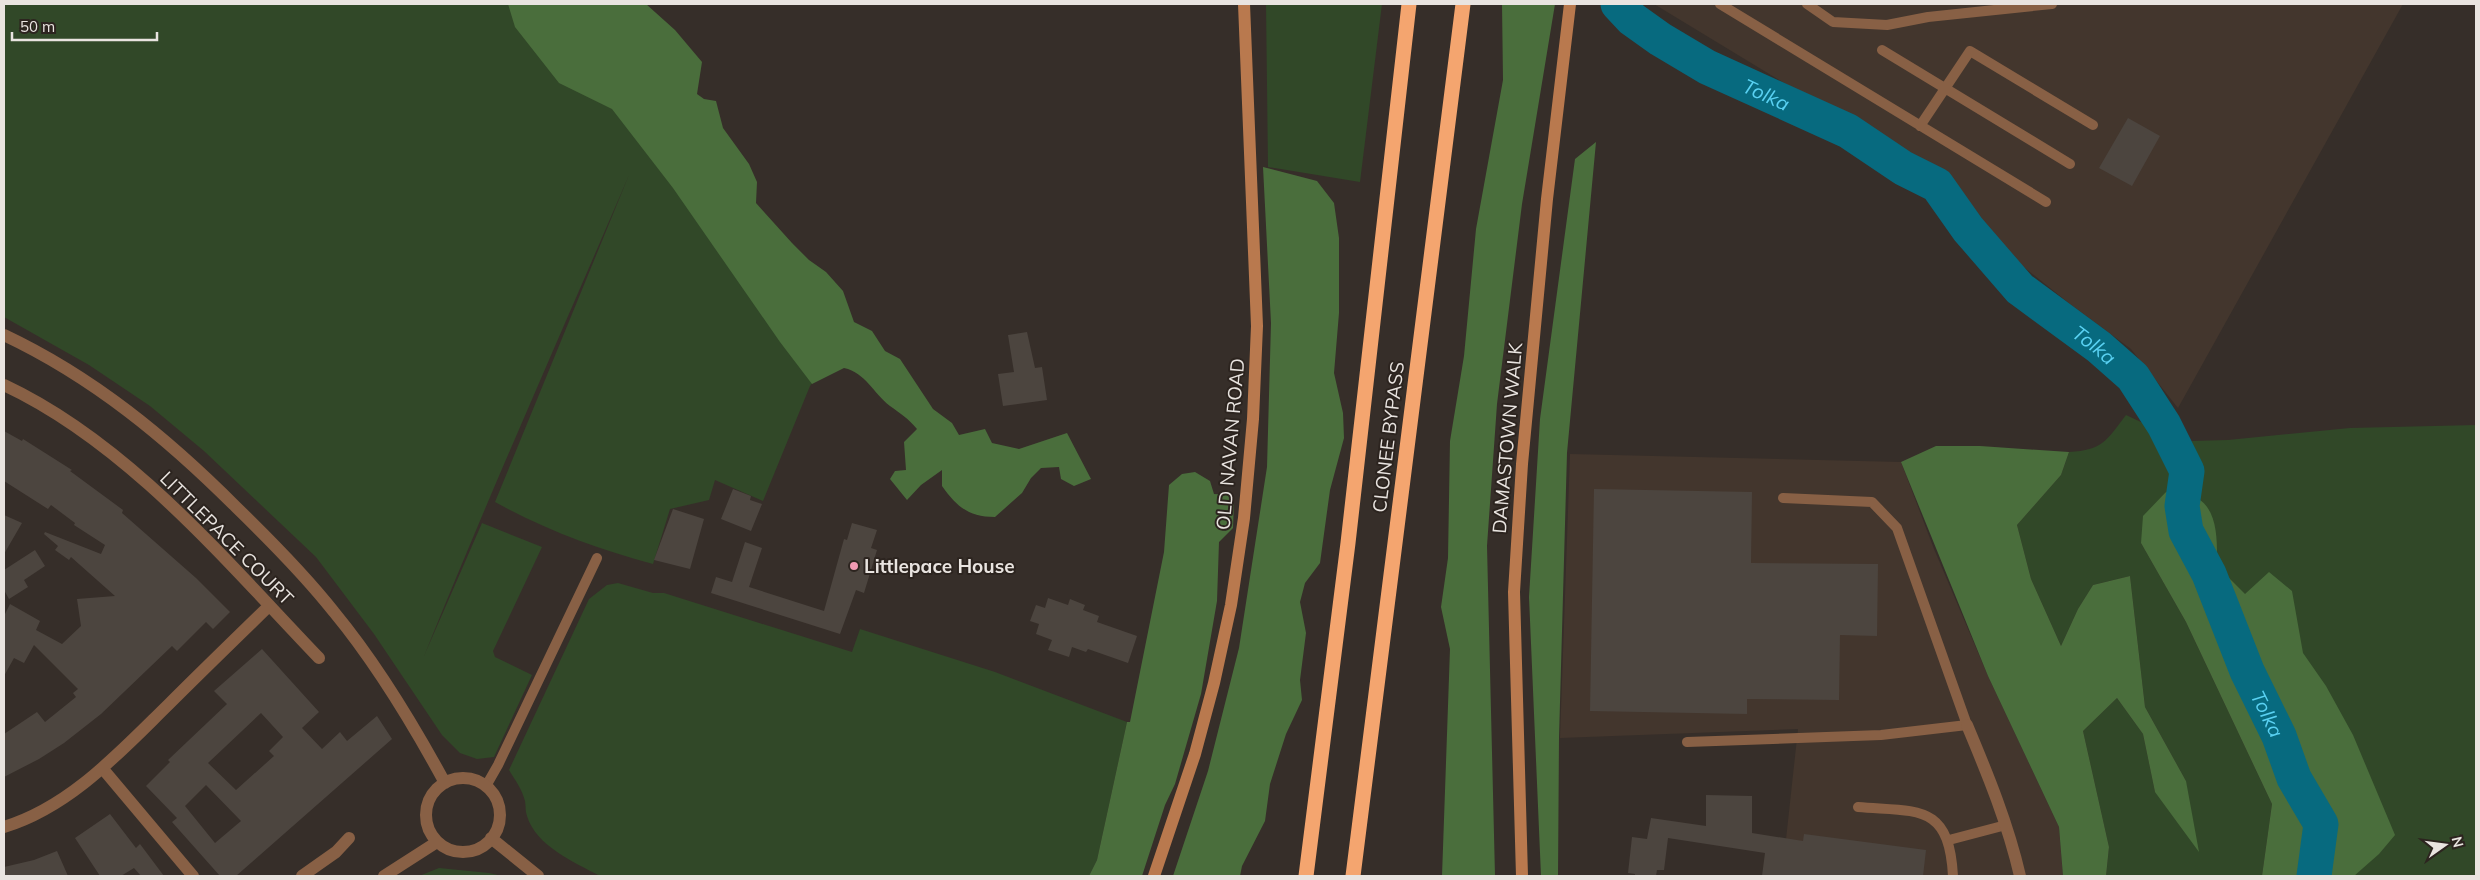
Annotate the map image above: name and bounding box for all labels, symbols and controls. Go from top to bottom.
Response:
scale bar [12,10,158,42]
text: 50 m [20,17,55,36]
water label: Tolka [1739,73,1794,116]
water label: Tolka [2068,319,2122,369]
street label: DAMASTOWN WALK [1487,341,1527,534]
street label: OLD NAVAN ROAD [1211,357,1249,531]
street label: CLONEE BYPASS [1367,360,1409,514]
street label: LITTLEPACE COURT [155,466,299,610]
place label: Littlepace House [864,554,1015,578]
marker: Littlepace House [848,560,860,572]
water label: Tolka [2246,686,2290,741]
north arrow [2420,820,2470,870]
text: N [2448,835,2468,849]

